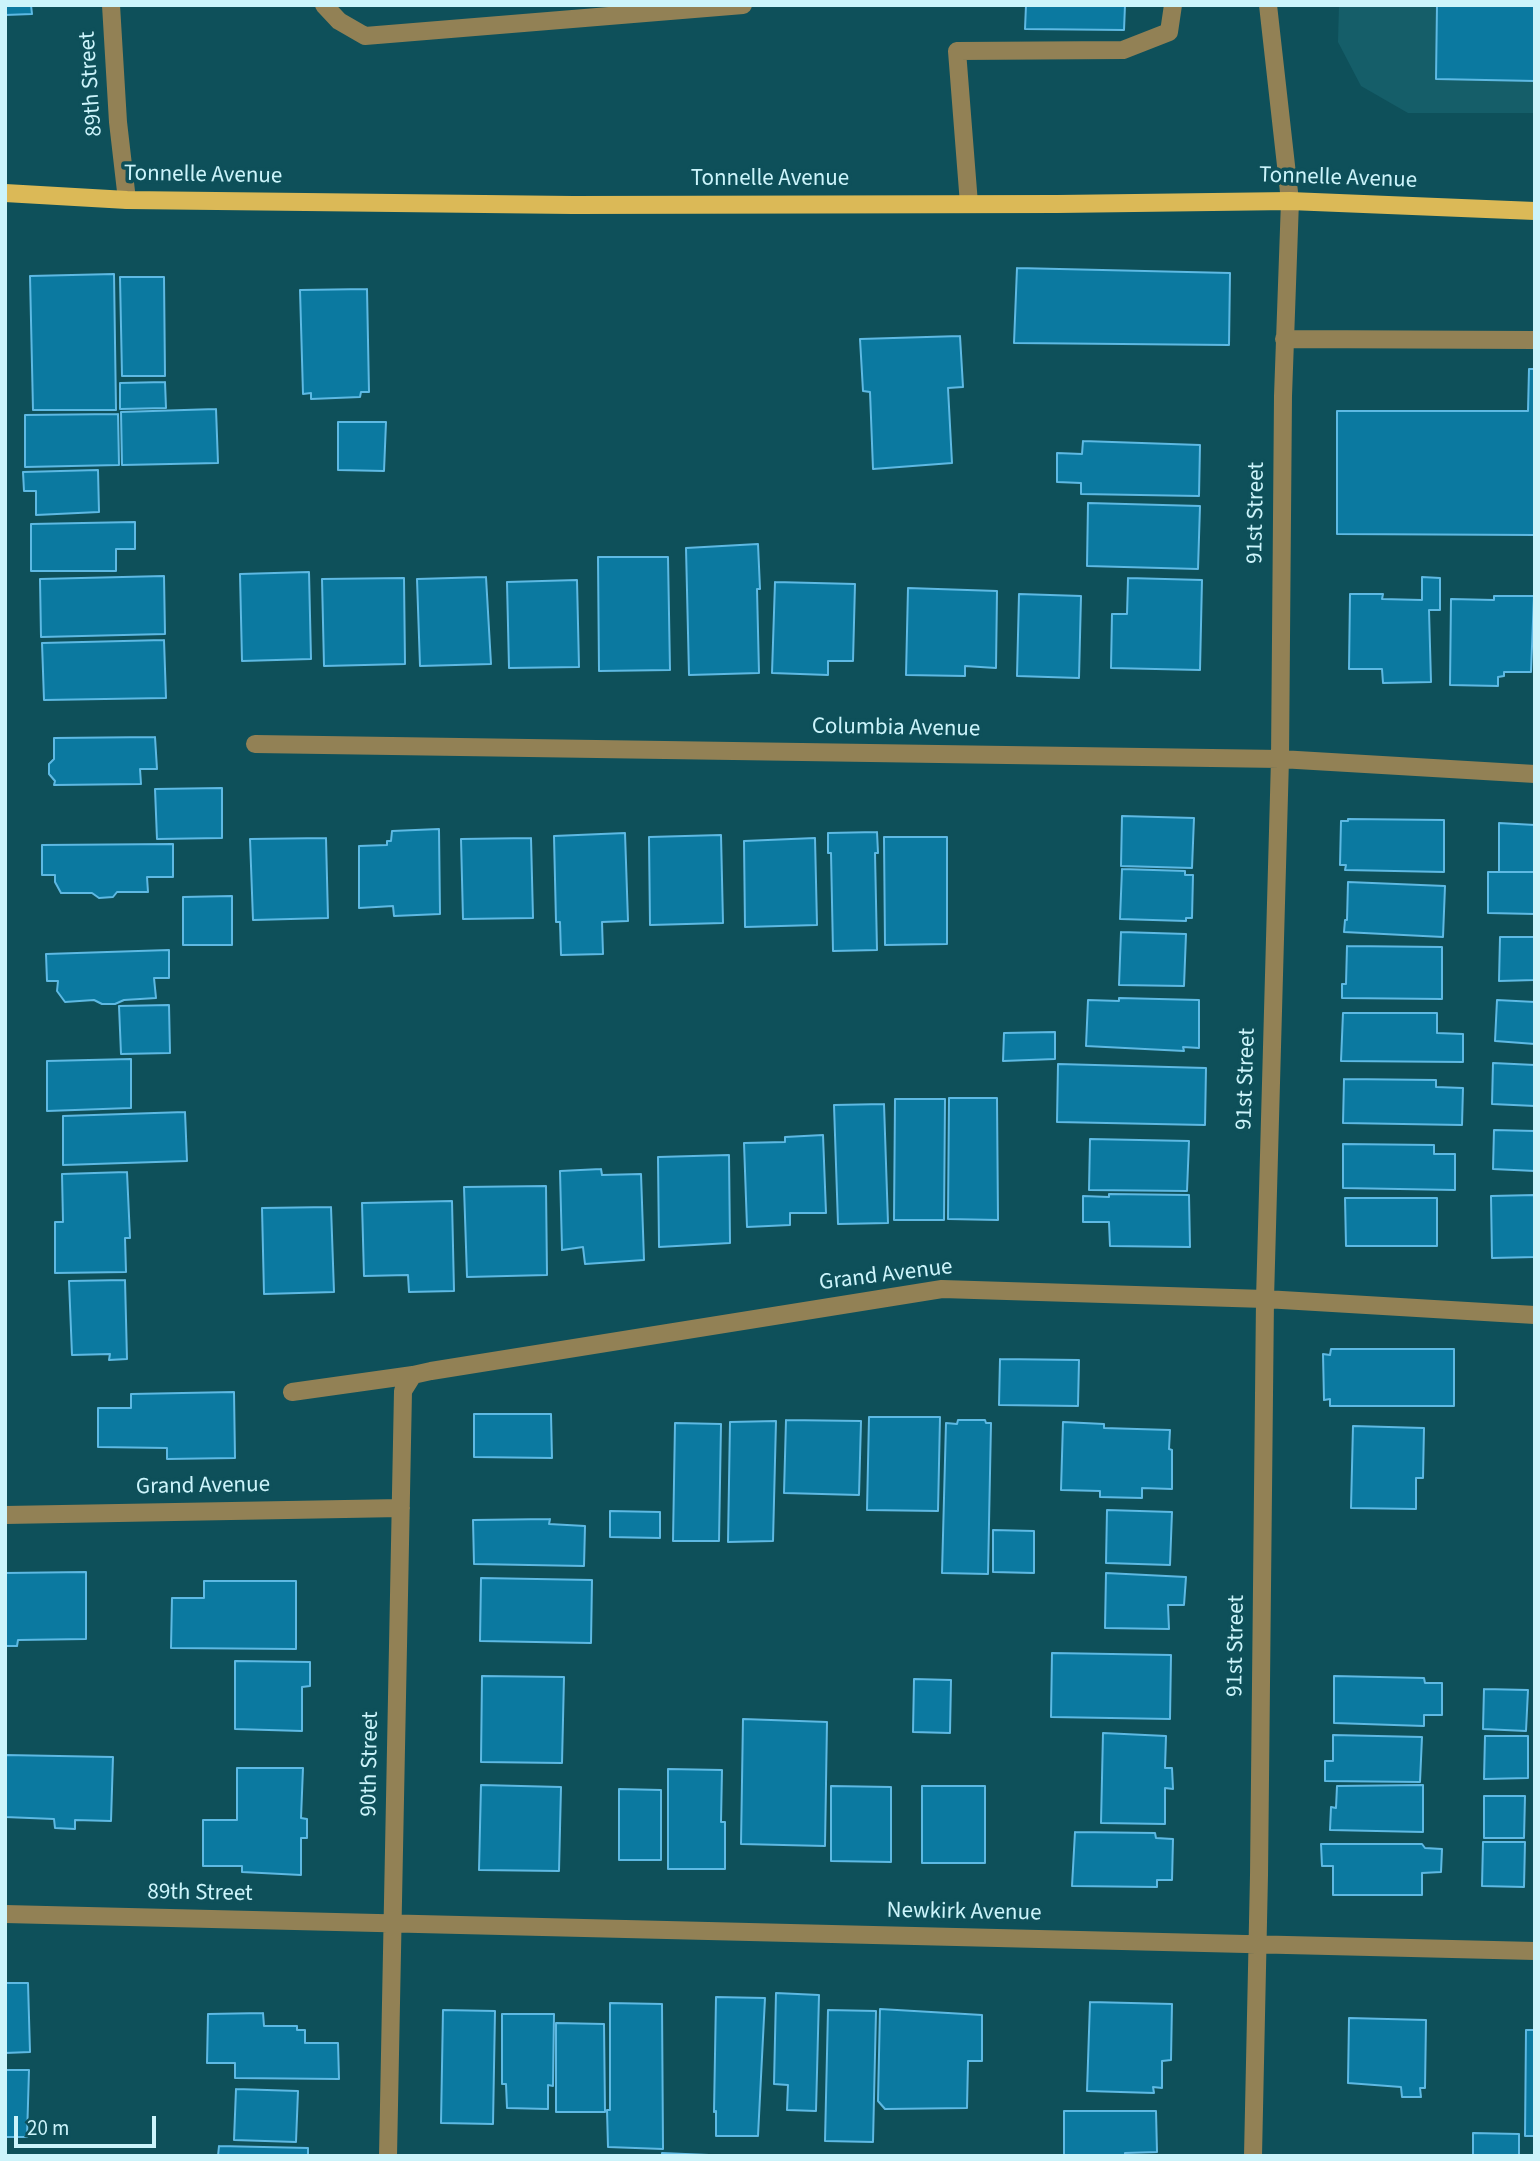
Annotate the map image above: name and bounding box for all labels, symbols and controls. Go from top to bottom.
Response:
street label: 89th Street [75,30,109,138]
street label: Tonnelle Avenue [124,161,282,191]
street label: Tonnelle Avenue [1258,162,1418,196]
street label: Tonnelle Avenue [691,166,849,194]
street label: 91st Street [1242,462,1272,564]
street label: Columbia Avenue [812,714,980,744]
street label: 91st Street [1231,1028,1263,1130]
street label: Grand Avenue [818,1254,954,1298]
street label: Grand Avenue [136,1472,270,1502]
street label: 91st Street [1222,1595,1252,1697]
street label: 90th Street [356,1711,386,1817]
street label: 89th Street [147,1879,253,1909]
street label: Newkirk Avenue [886,1898,1042,1928]
scale bar [18,2102,159,2146]
text: 20 m [27,2113,69,2143]

